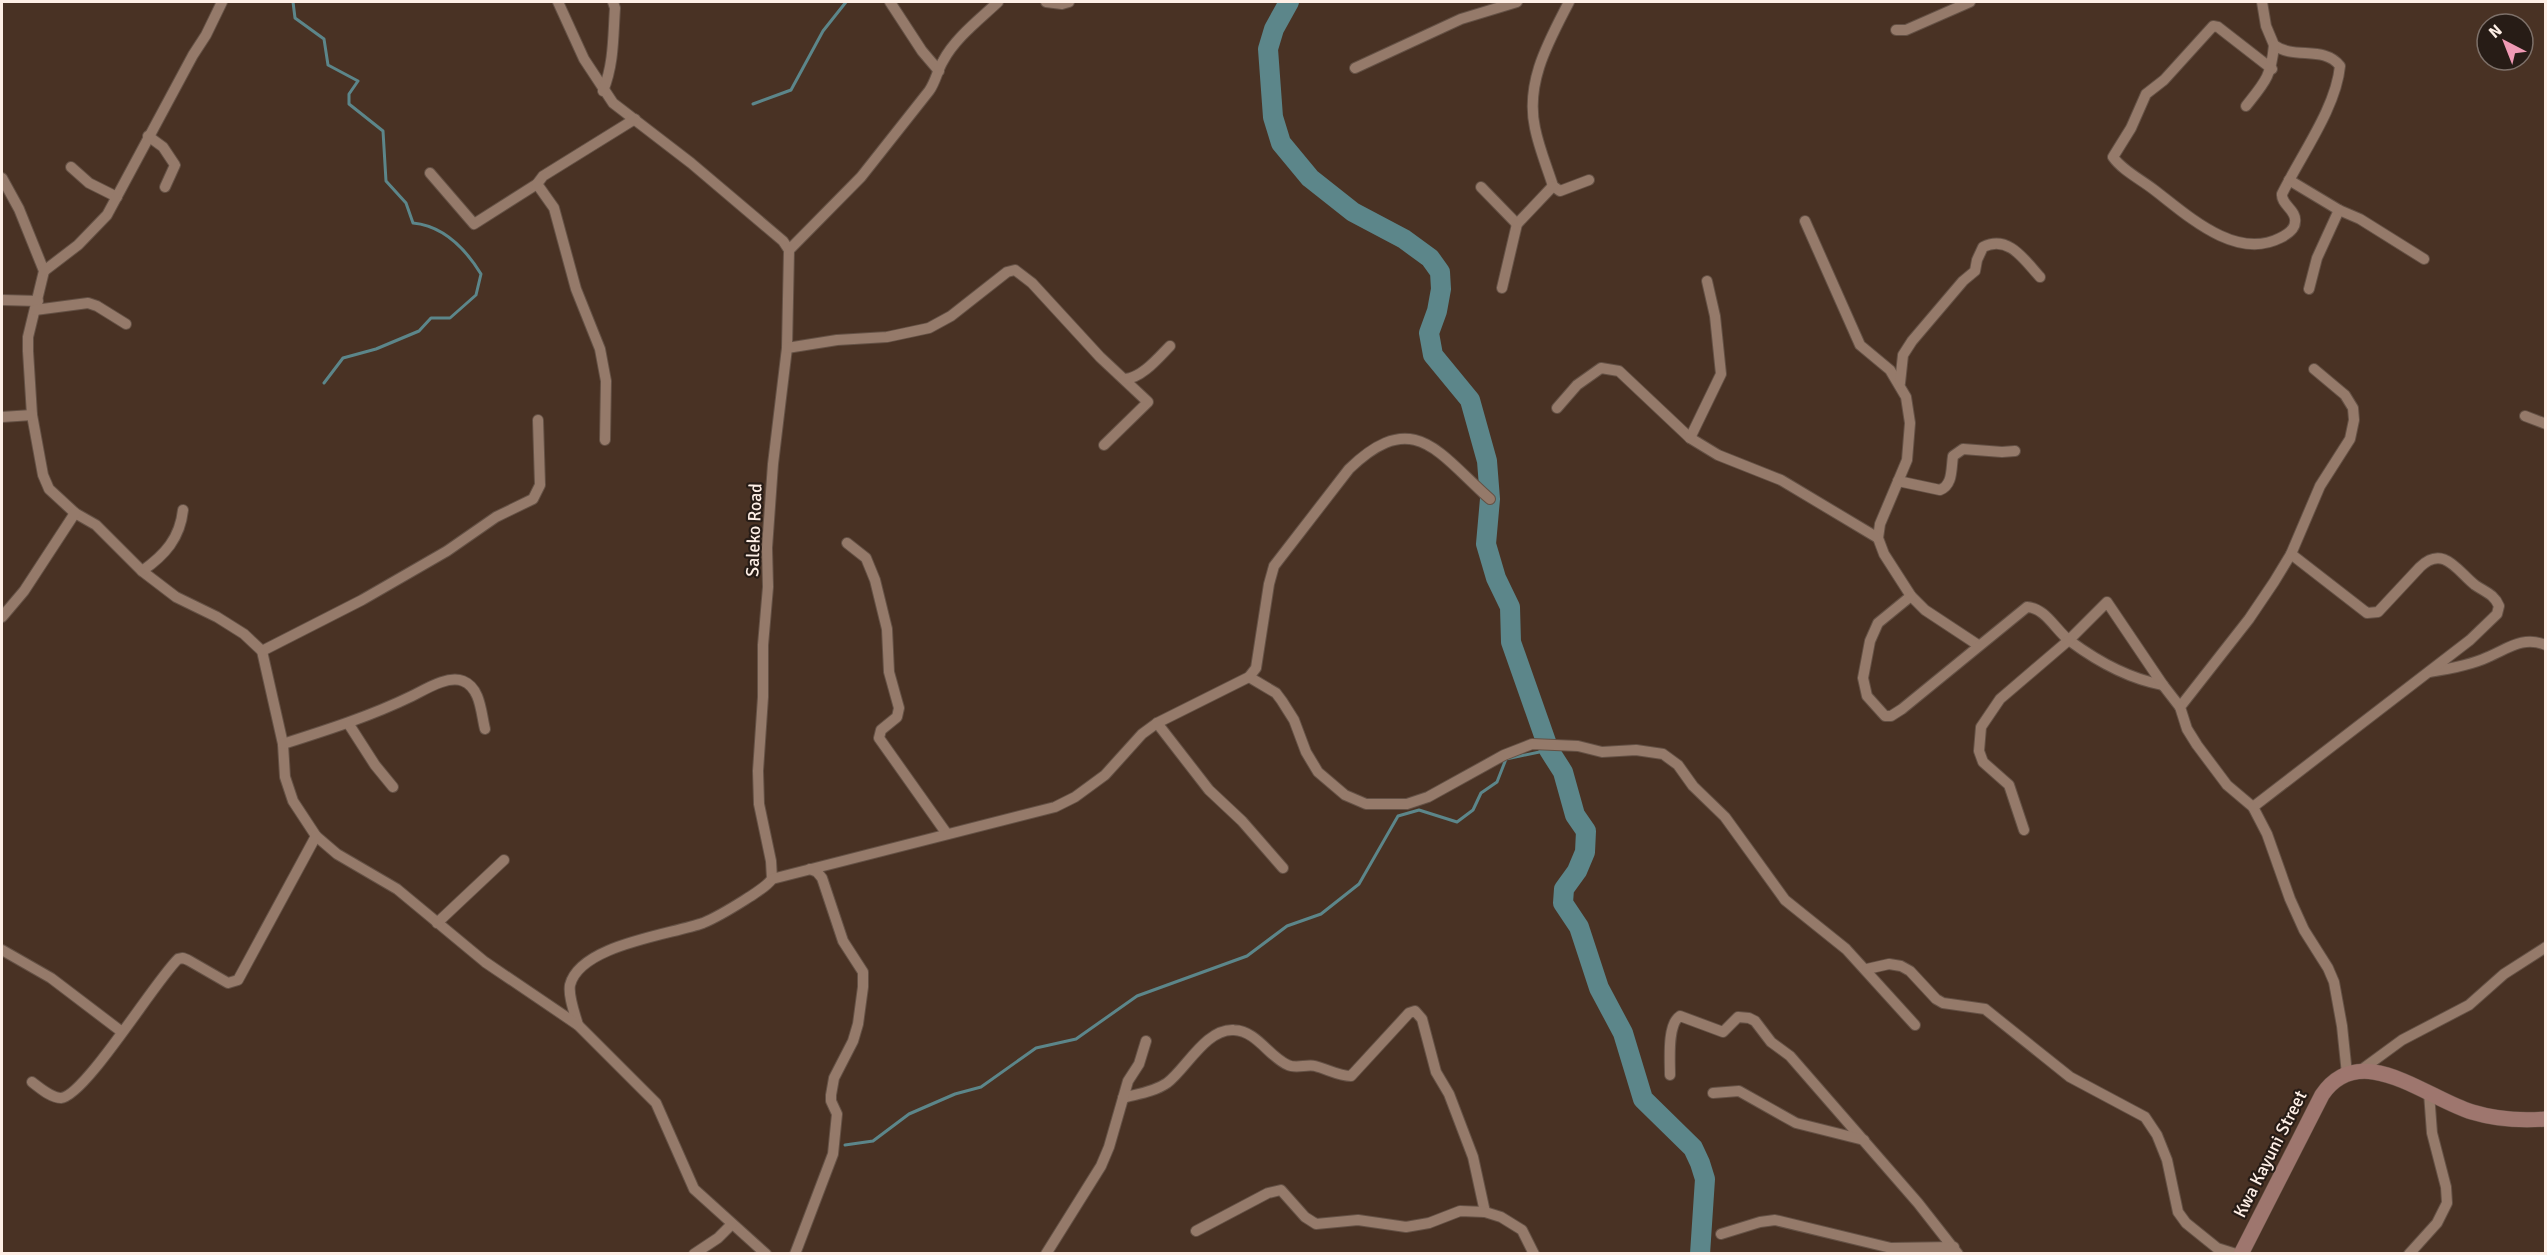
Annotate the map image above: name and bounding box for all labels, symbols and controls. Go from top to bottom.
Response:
north arrow [2475,12,2535,72]
text: N [2485,20,2506,43]
street label: Saleko Road [741,483,767,577]
street label: Kwa Kayuni Street [2228,1087,2312,1221]

